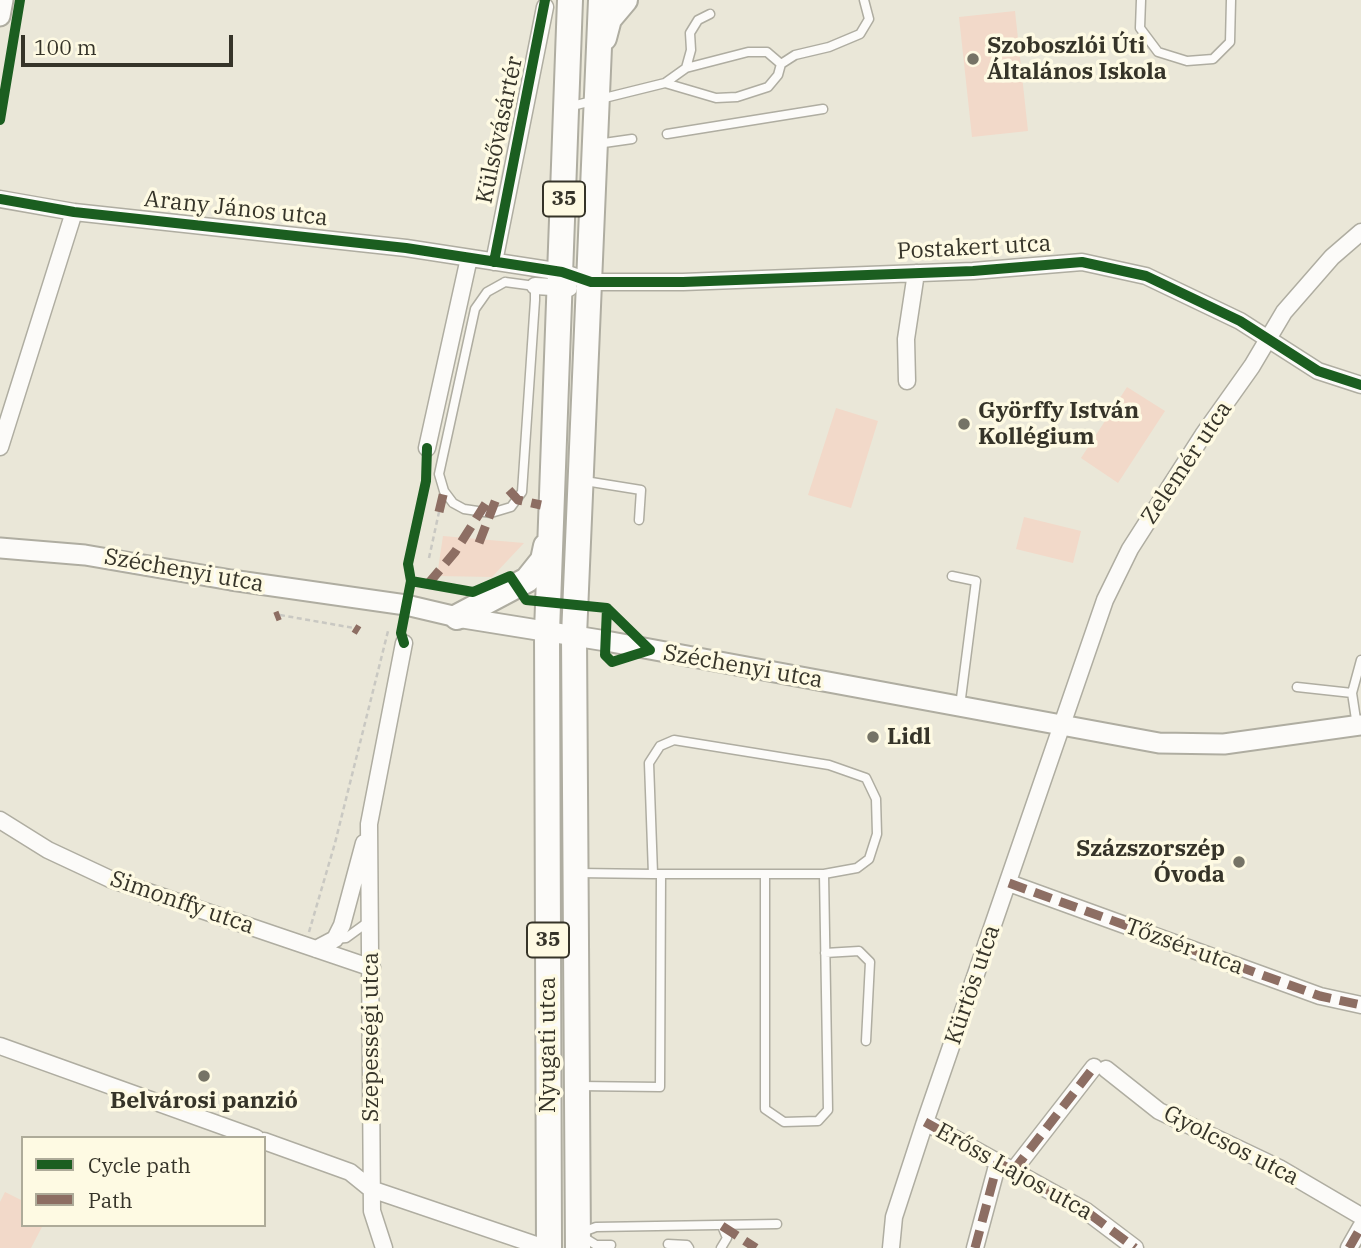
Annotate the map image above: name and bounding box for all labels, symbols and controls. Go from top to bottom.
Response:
scale bar [24,21,236,65]
place label: Szoboszlói Úti Általános Iskola [987,32,1167,86]
text: 100 m [34,33,97,61]
marker: Szoboszlói Úti Általános Iskola [965,51,981,67]
street label: Külsővásártér [471,54,529,206]
road number: 35 [543,182,585,216]
street label: Arany János utca [143,186,329,232]
street label: Postakert utca [896,230,1052,266]
street label: Zelemér utca [1136,396,1238,530]
place label: Györffy István Kollégium [978,397,1139,451]
marker: Györffy István Kollégium [956,416,972,432]
street label: Széchenyi utca [102,543,266,599]
street label: Széchenyi utca [661,639,825,695]
place label: Lidl [887,723,931,751]
marker: Lidl [865,729,881,745]
place label: Százszorszép Óvoda [1076,835,1225,889]
marker: Százszorszép Óvoda [1231,854,1247,870]
street label: Simonffy utca [106,865,258,941]
street label: Tőzsér utca [1121,913,1247,981]
road number: 35 [527,922,569,958]
street label: Kürtös utca [940,922,1006,1048]
street label: Szepességi utca [357,952,385,1122]
street label: Nyugati utca [534,977,562,1113]
marker: Belvárosi panzió [196,1068,212,1084]
place label: Belvárosi panzió [110,1087,298,1115]
street label: Gyolcsos utca [1159,1100,1303,1192]
street label: Erőss Lajos utca [931,1118,1097,1226]
legend [21,1136,266,1227]
text: Cycle path [88,1151,191,1179]
text: Path [88,1186,133,1214]

